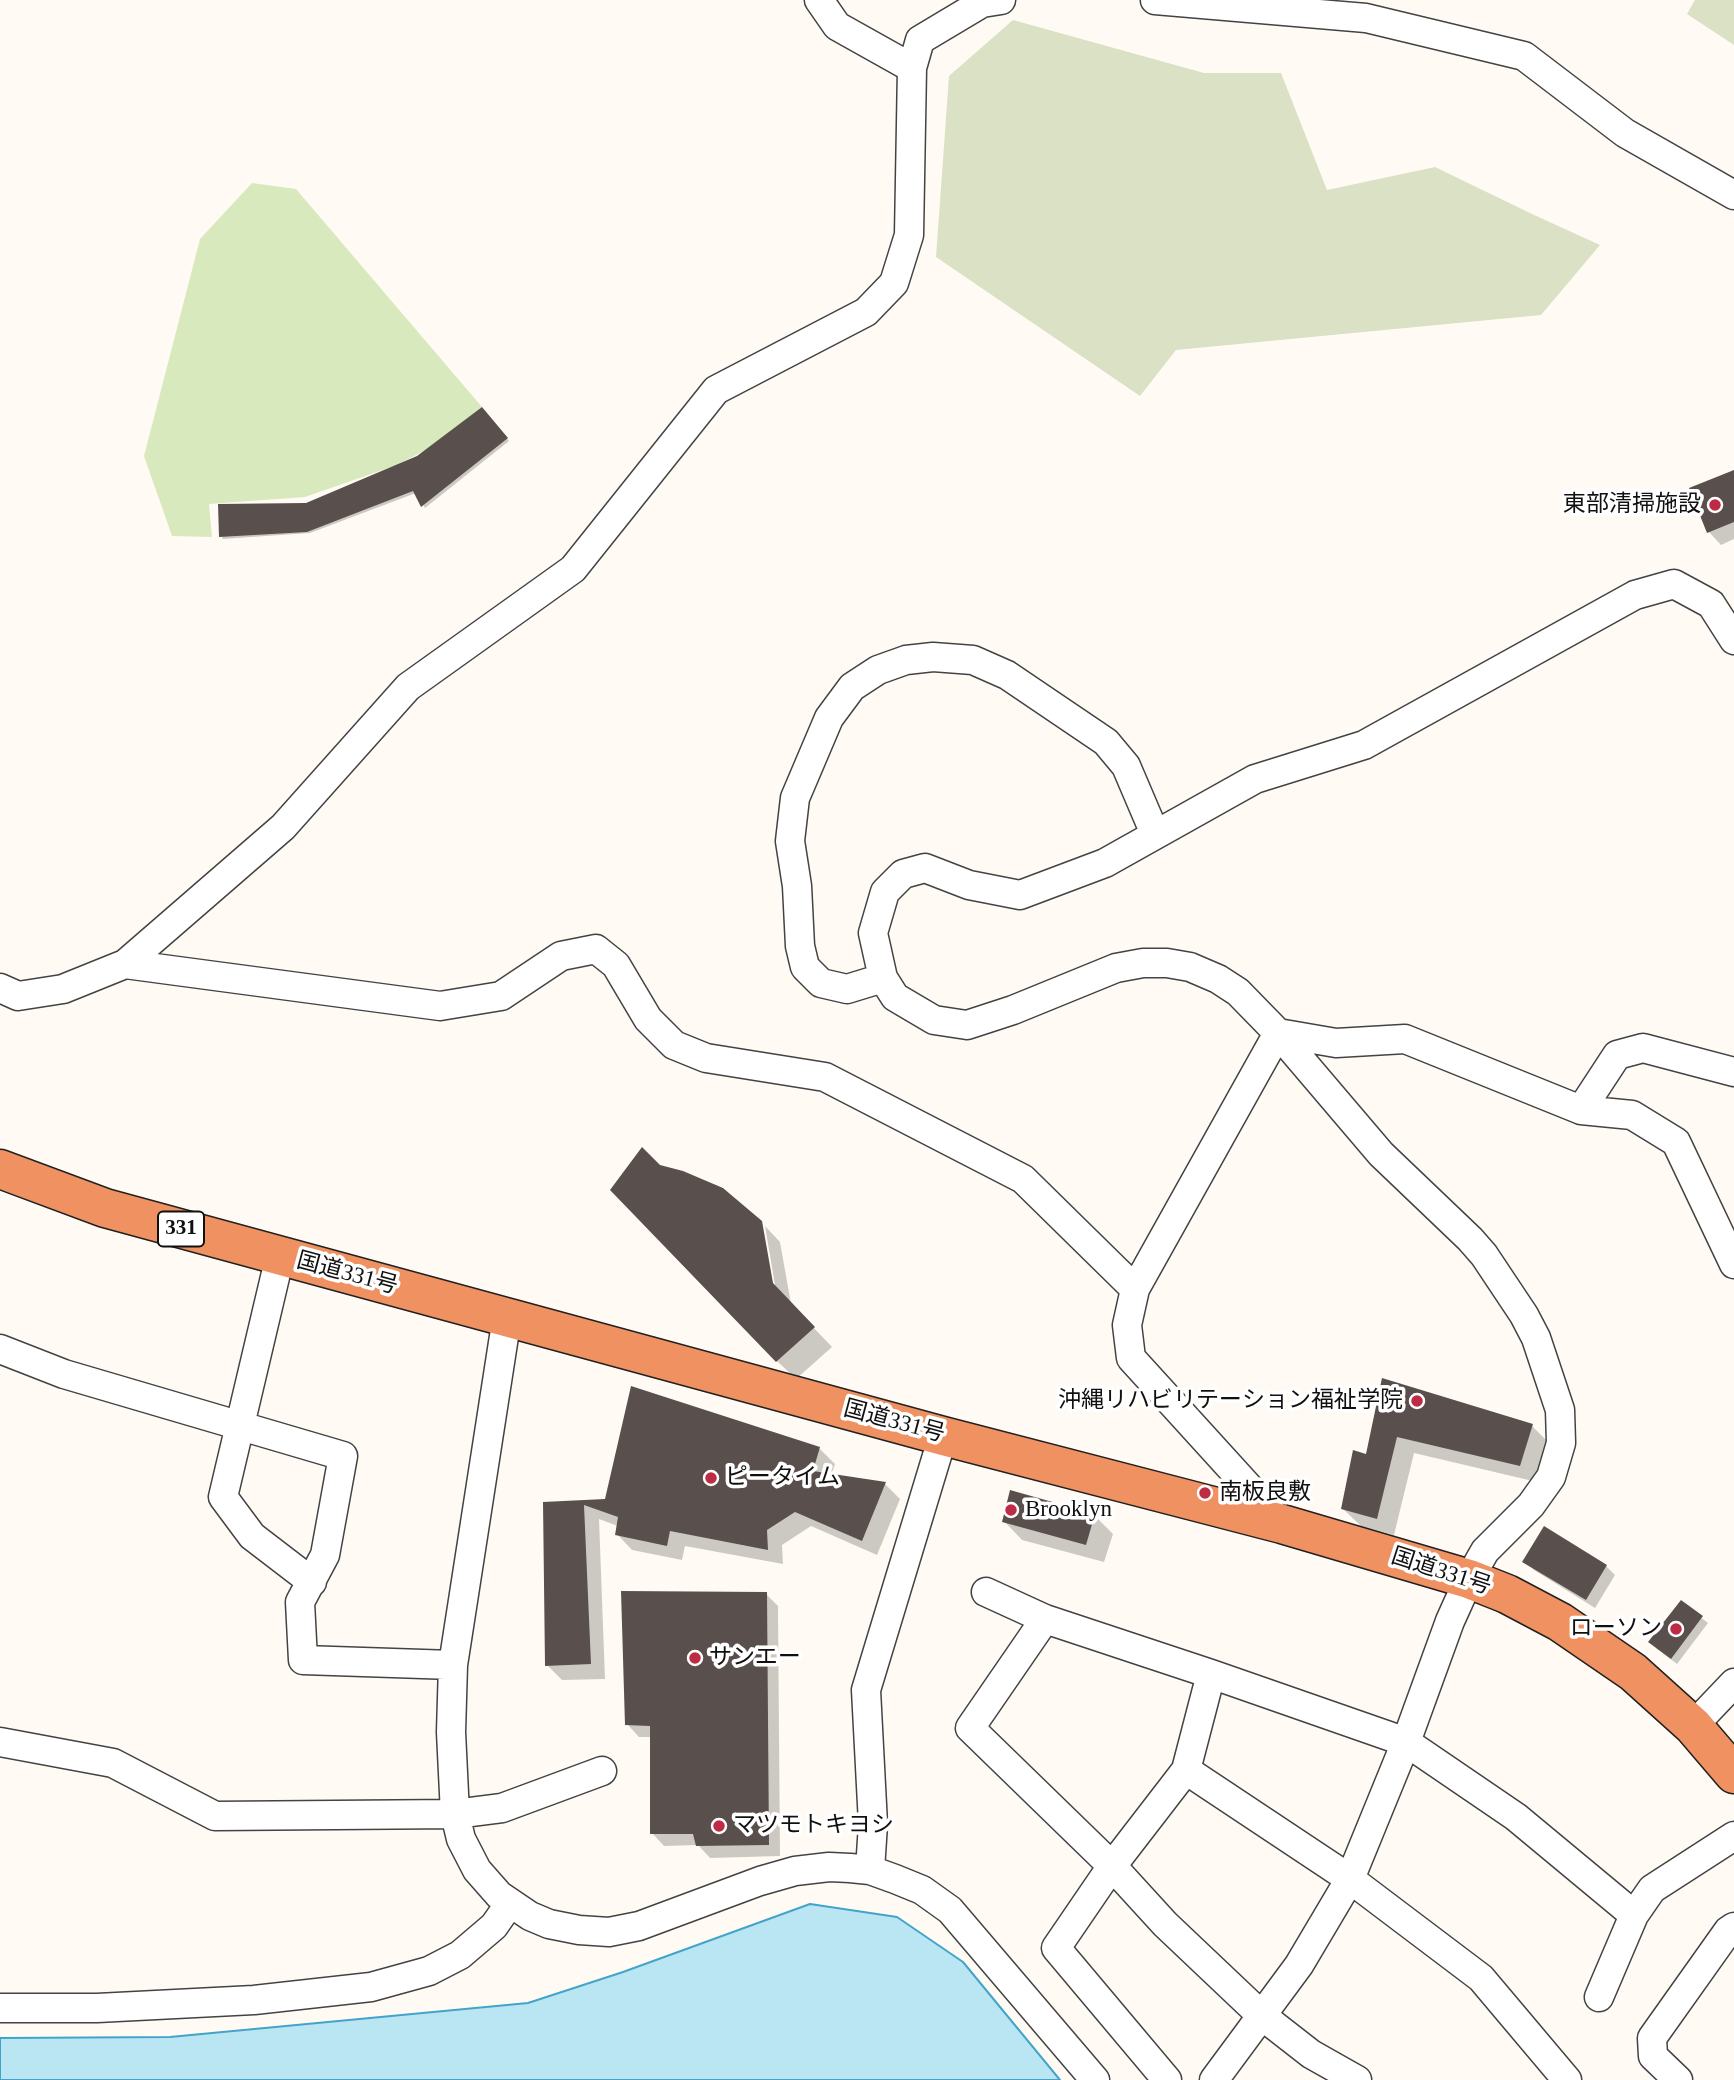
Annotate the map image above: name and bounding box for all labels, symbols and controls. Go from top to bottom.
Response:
place label: 東部清掃施設 [1563,491,1701,519]
marker: 東部清掃施設 [1707,497,1723,513]
road number: 331 [158,1212,204,1246]
street label: 国道331号 [293,1247,401,1301]
place label: 沖縄リハビリテーション福祉学院 [1058,1387,1403,1415]
marker: 沖縄リハビリテーション福祉学院 [1409,1393,1425,1409]
street label: 国道331号 [840,1395,948,1449]
place label: ピータイム [725,1464,840,1492]
marker: ピータイム [703,1470,719,1486]
place label: 南板良敷 [1219,1479,1311,1507]
marker: 南板良敷 [1197,1485,1213,1501]
place label: Brooklyn [1025,1496,1112,1524]
marker: Brooklyn [1003,1502,1019,1518]
street label: 国道331号 [1388,1543,1494,1601]
place label: ローソン [1570,1615,1662,1643]
marker: ローソン [1668,1621,1684,1637]
place label: サンエー [709,1644,801,1672]
marker: サンエー [687,1650,703,1666]
place label: マツモトキヨシ [733,1812,894,1840]
marker: マツモトキヨシ [711,1818,727,1834]

